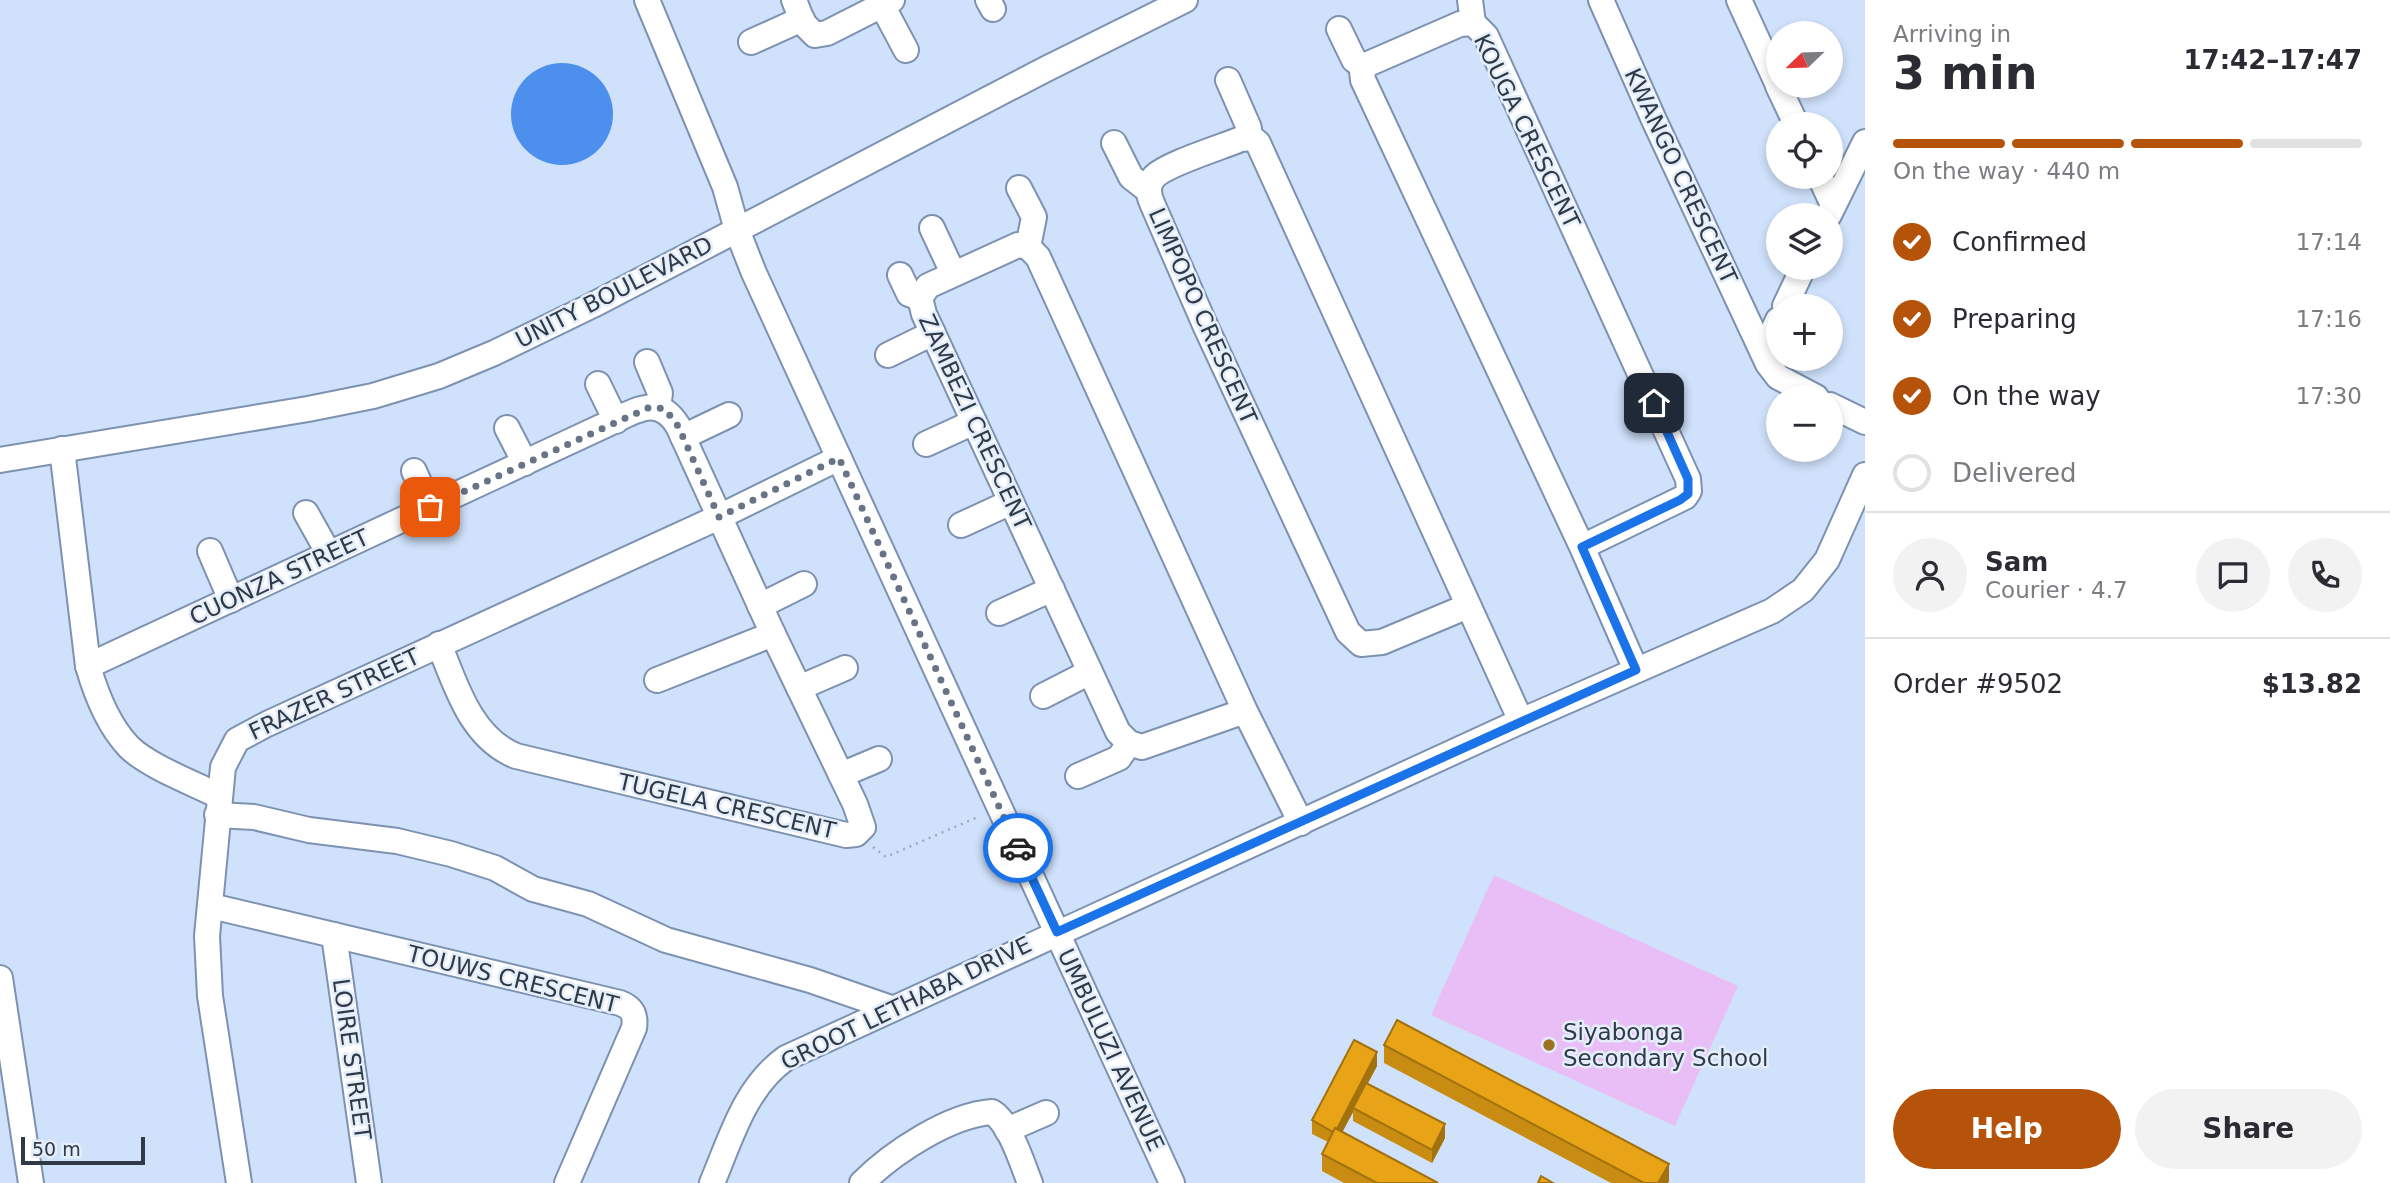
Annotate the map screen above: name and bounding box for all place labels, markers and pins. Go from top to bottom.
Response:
pin [1624,373,1684,433]
pin [400,477,460,537]
place label: Siyabonga Secondary School [1563,1019,1768,1071]
marker: Siyabonga Secondary School [1541,1037,1557,1053]

